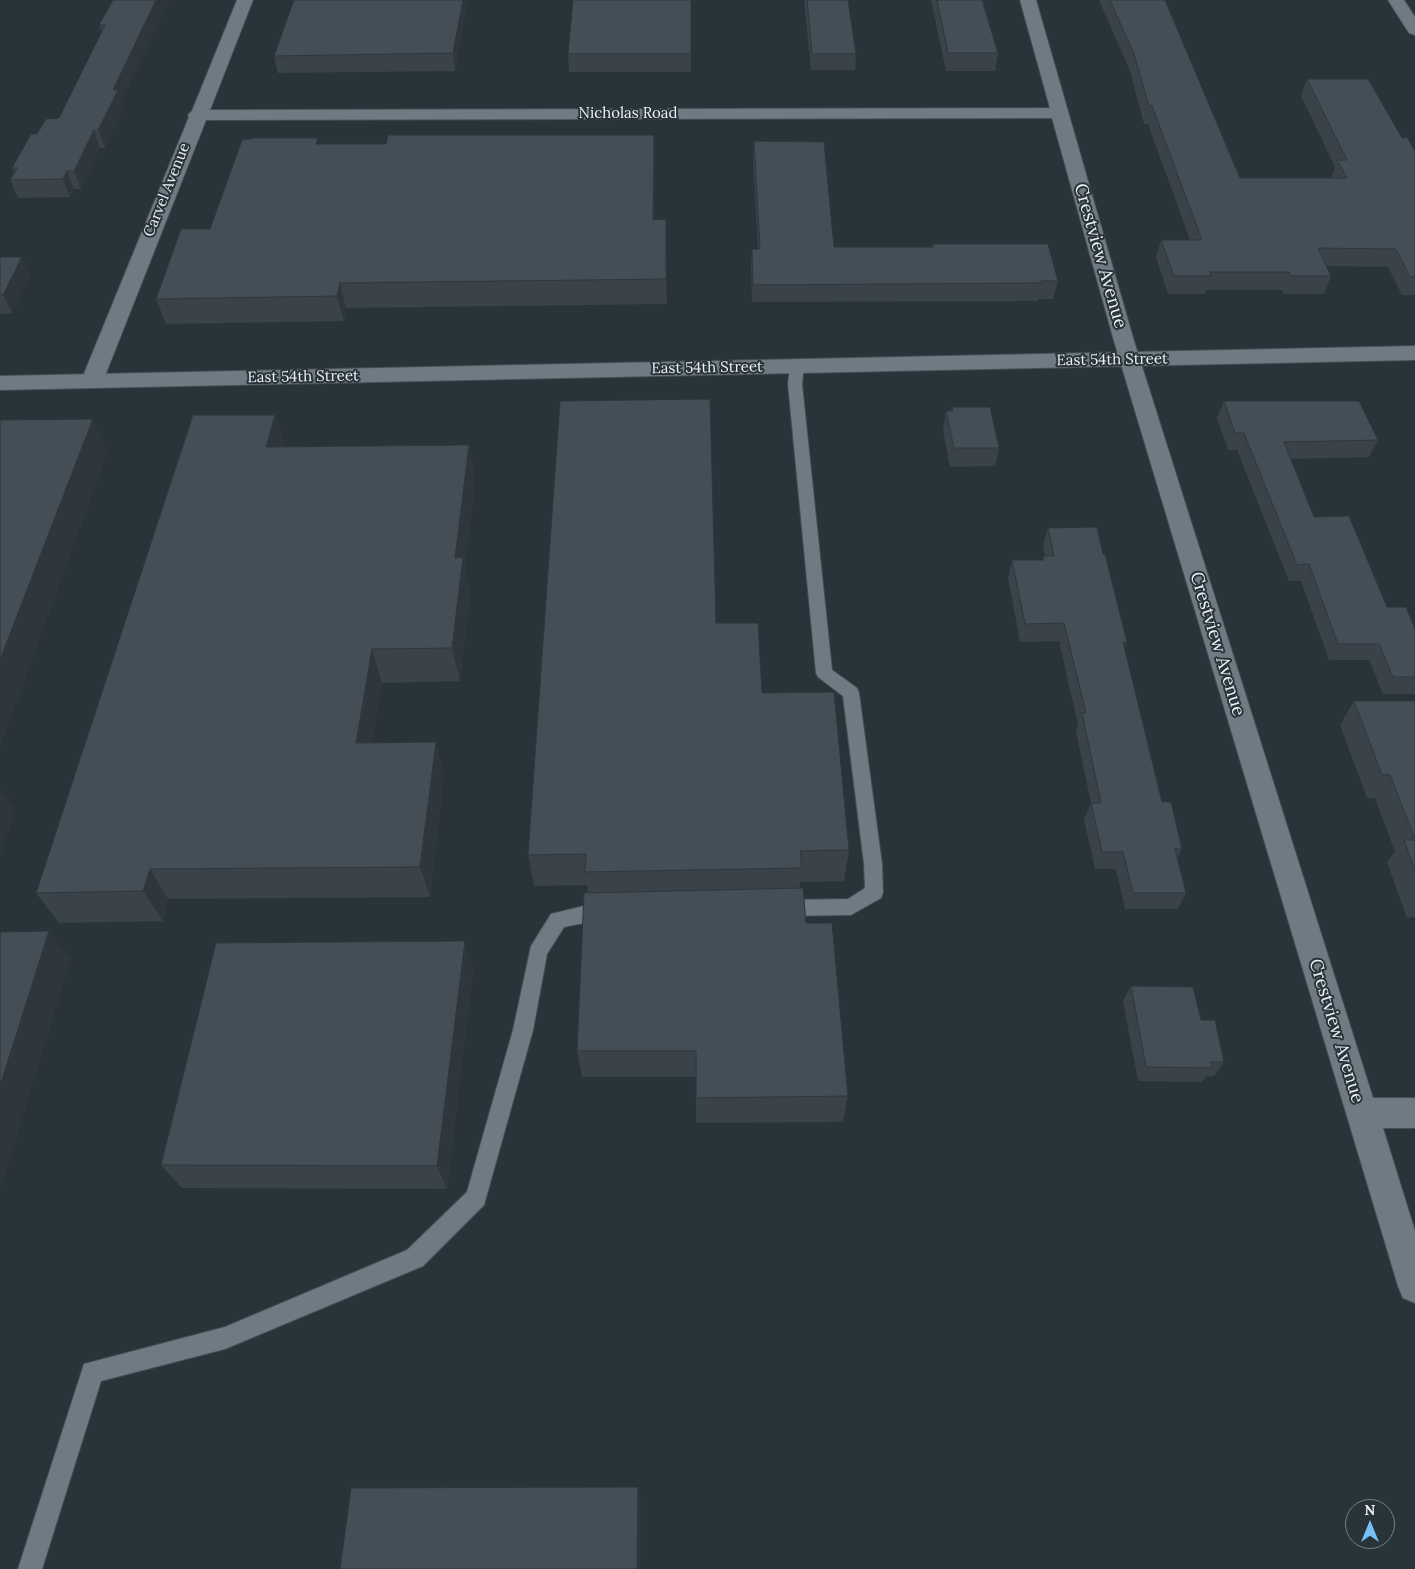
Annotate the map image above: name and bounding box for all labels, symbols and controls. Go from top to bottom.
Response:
street label: Nicholas Road [579,105,677,123]
street label: Carvel Avenue [140,141,194,239]
street label: Crestview Avenue [1069,181,1131,331]
street label: East 54th Street [1056,350,1168,370]
street label: East 54th Street [651,358,763,378]
street label: East 54th Street [247,367,359,387]
street label: Crestview Avenue [1185,569,1249,719]
street label: Crestview Avenue [1304,956,1368,1106]
north arrow [1345,1499,1395,1549]
text: N [1365,1501,1375,1519]

